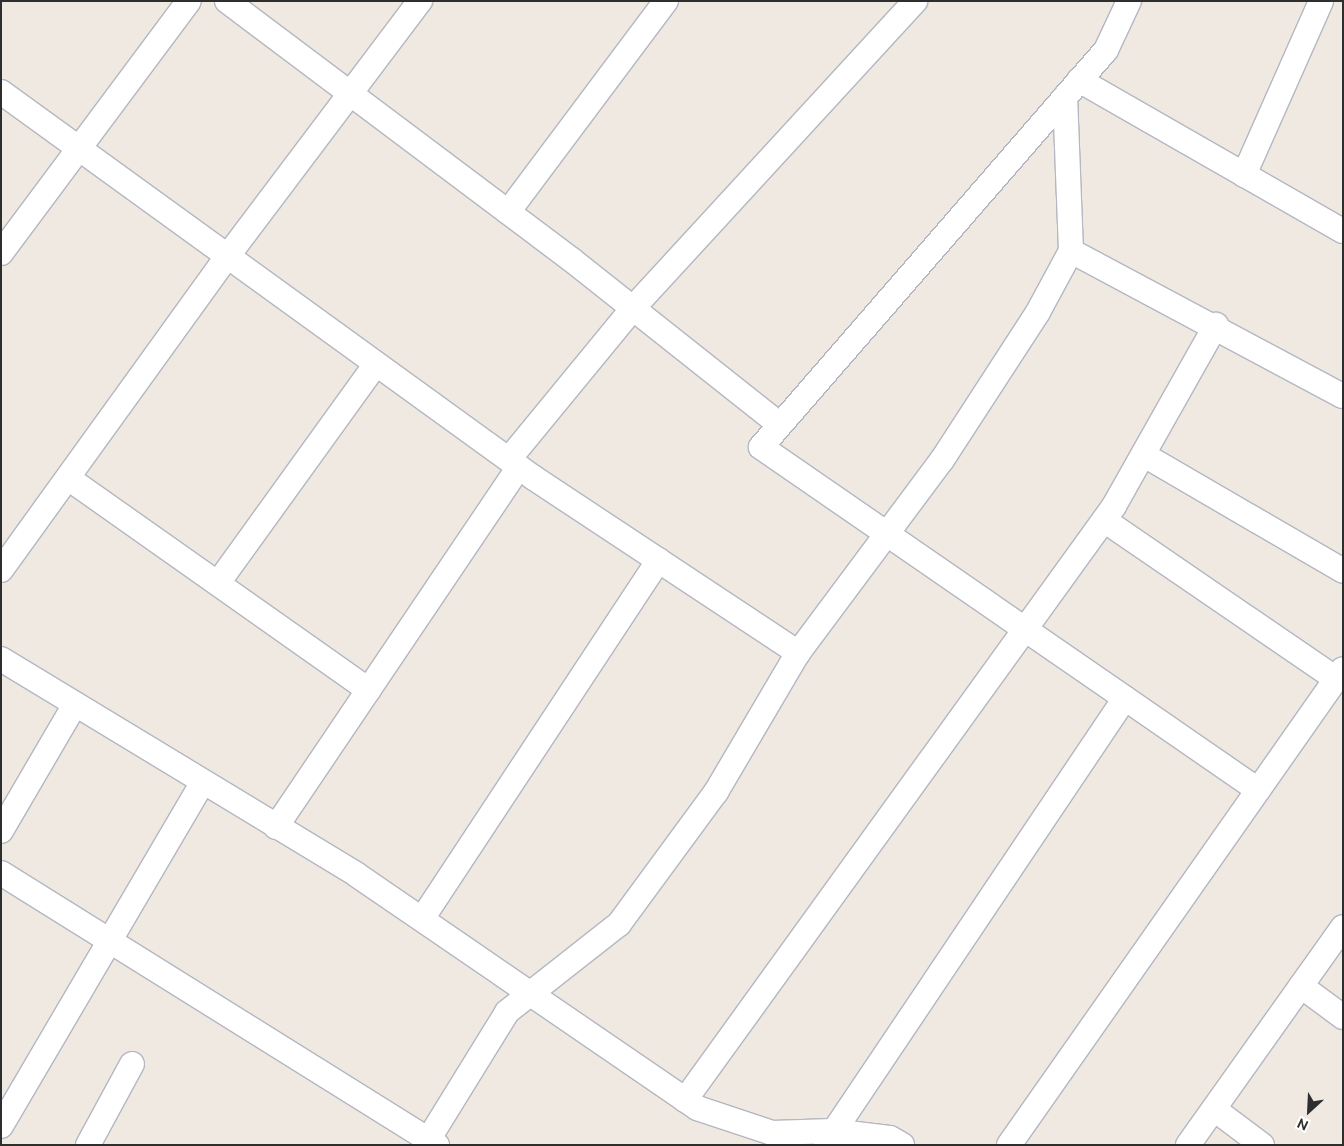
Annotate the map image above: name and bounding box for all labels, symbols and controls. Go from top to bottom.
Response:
north arrow [1284,1086,1334,1136]
text: N [1295,1115,1311,1134]

